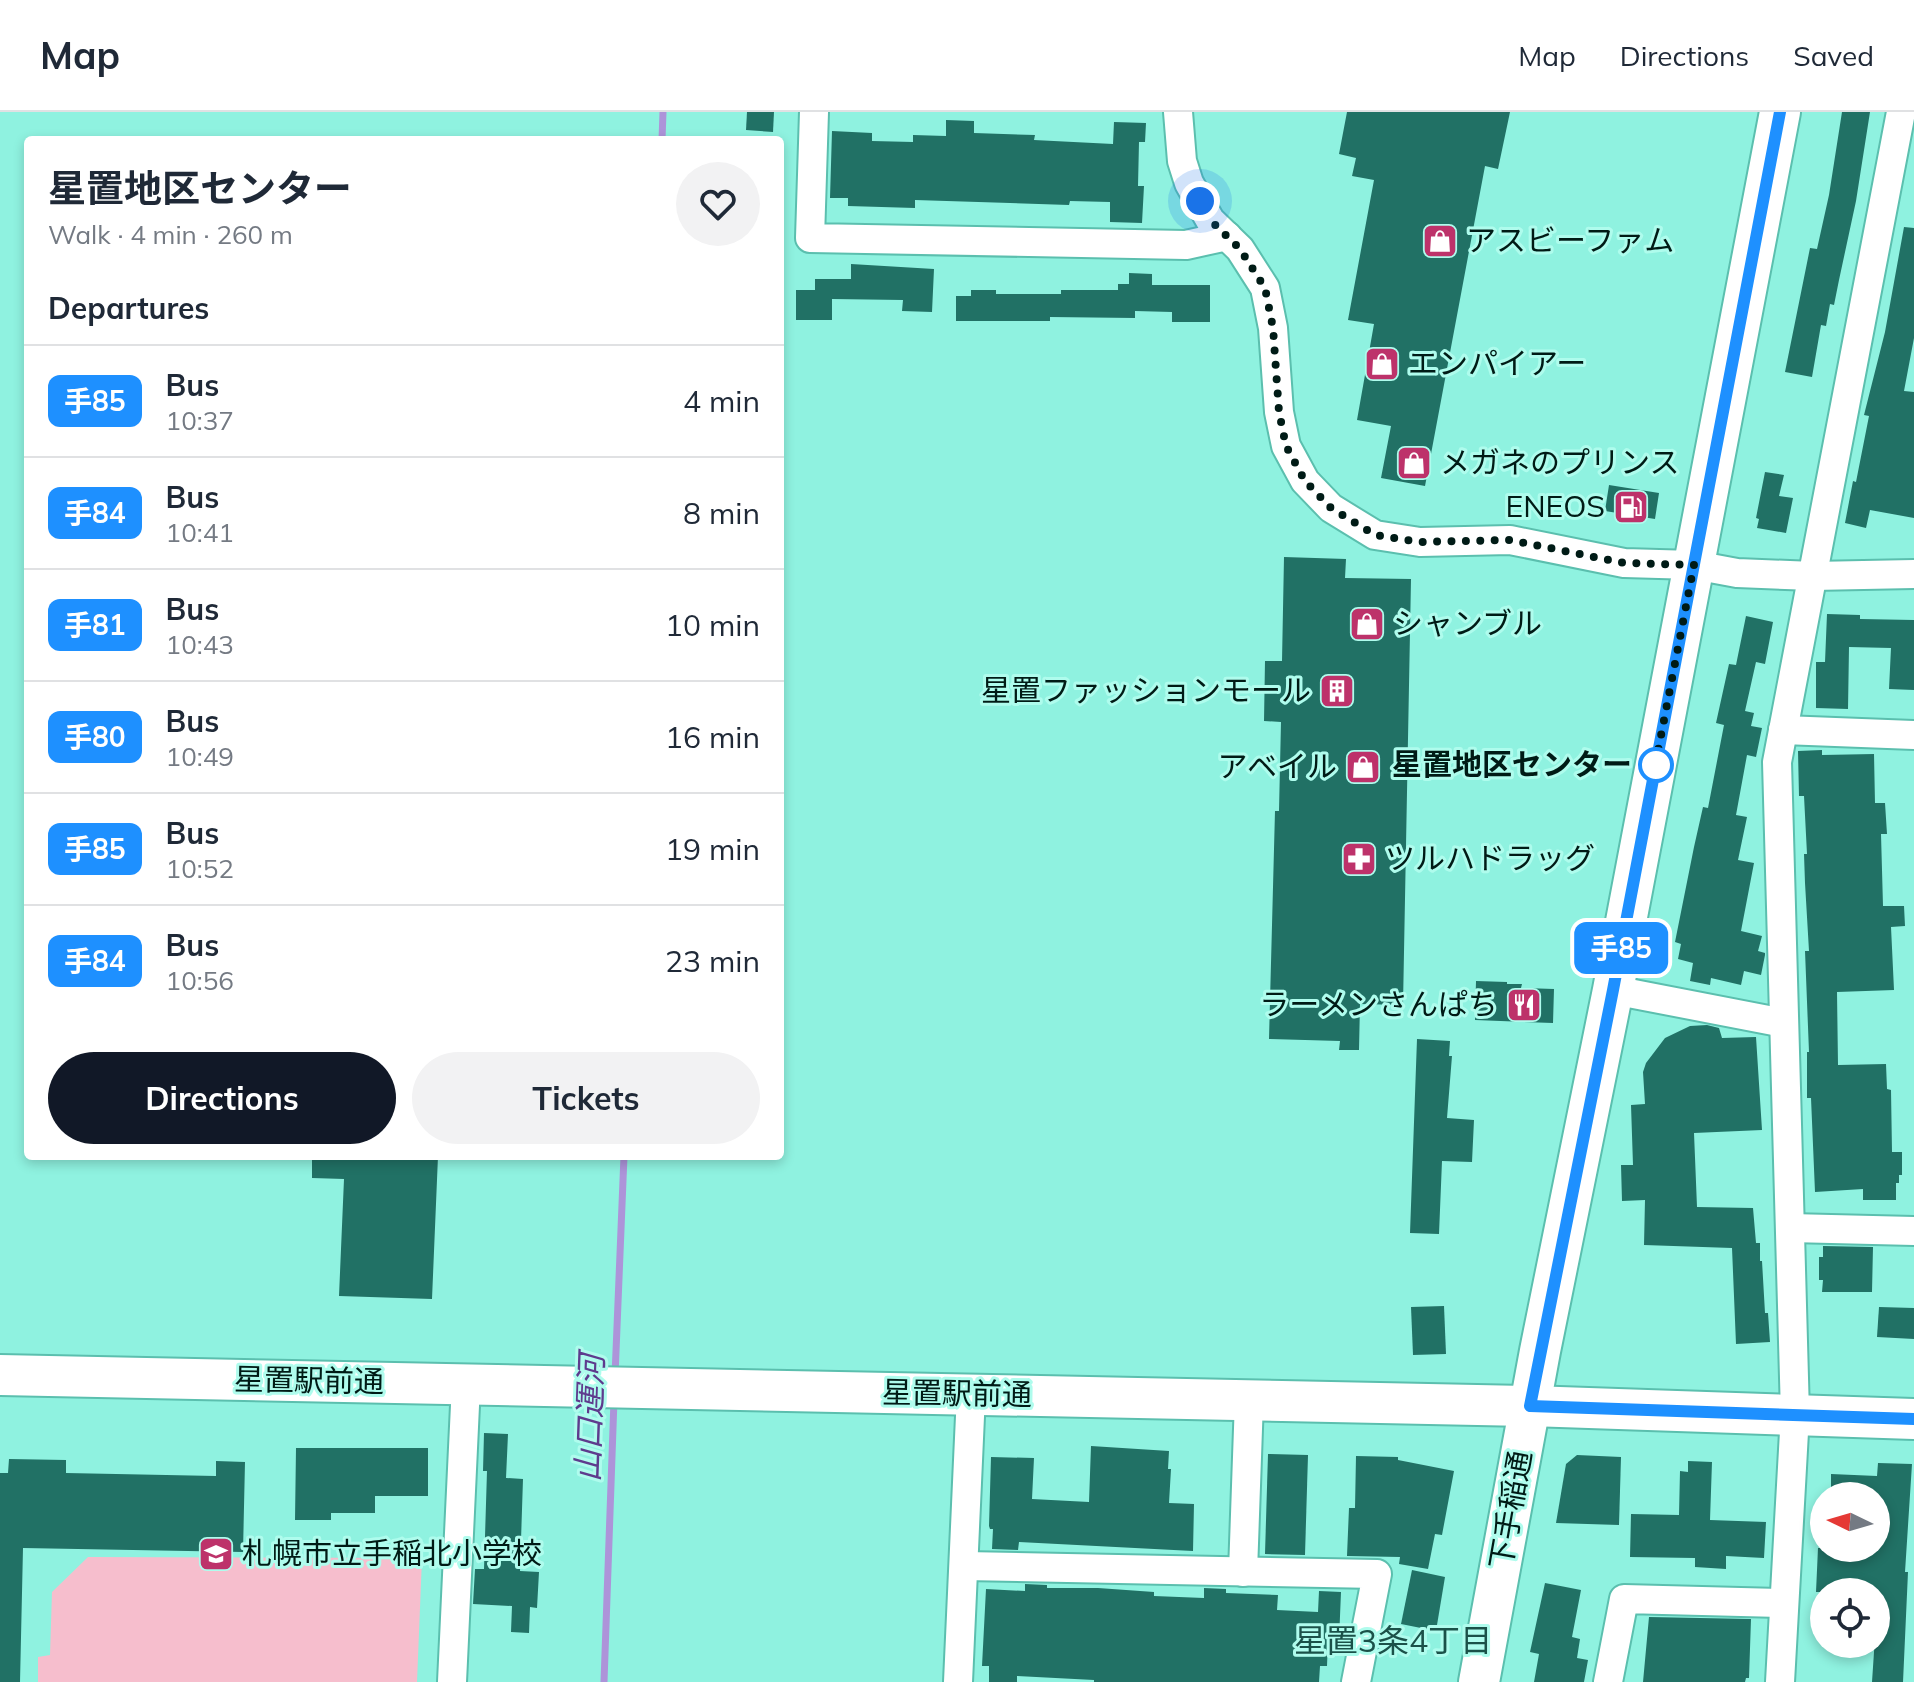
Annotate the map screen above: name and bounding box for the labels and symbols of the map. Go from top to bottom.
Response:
your location [1180,181,1220,221]
place label: アスビーファム [1466,221,1674,259]
shop icon: アスビーファム [1421,222,1459,260]
place label: エンパイアー [1408,344,1586,382]
shop icon: エンパイアー [1363,345,1401,383]
place label: メガネのプリンス [1440,443,1679,481]
shop icon: メガネのプリンス [1395,444,1433,482]
place label: ENEOS [1506,487,1605,525]
fuel station icon: ENEOS [1612,488,1650,526]
place label: シャンブル [1393,604,1542,642]
shop icon: シャンブル [1348,605,1386,643]
place label: 星置ファッションモール [981,671,1311,709]
building icon: 星置ファッションモール [1318,672,1356,710]
place label: 星置地区センター [1392,745,1632,783]
place label: アベイル [1218,747,1337,785]
shop icon: アベイル [1344,748,1382,786]
marker: 星置地区センター [1639,748,1673,782]
place label: ツルハドラッグ [1385,839,1595,877]
pharmacy icon: ツルハドラッグ [1340,840,1378,878]
line badge: 手85 [1575,922,1667,974]
place label: ラーメンさんぱち [1259,985,1498,1023]
restaurant icon: ラーメンさんぱち [1505,986,1543,1024]
water label: 山口運河 [567,1347,611,1483]
street label: 星置駅前通 [234,1360,384,1400]
street label: 星置駅前通 [882,1373,1032,1413]
street label: 下手稲通 [1481,1447,1539,1572]
north arrow [1810,1482,1890,1562]
place label: 札幌市立手稲北小学校 [242,1534,542,1572]
school or university icon: 札幌市立手稲北小学校 [197,1535,235,1573]
district label: 星置3条4丁目 [1294,1620,1492,1660]

